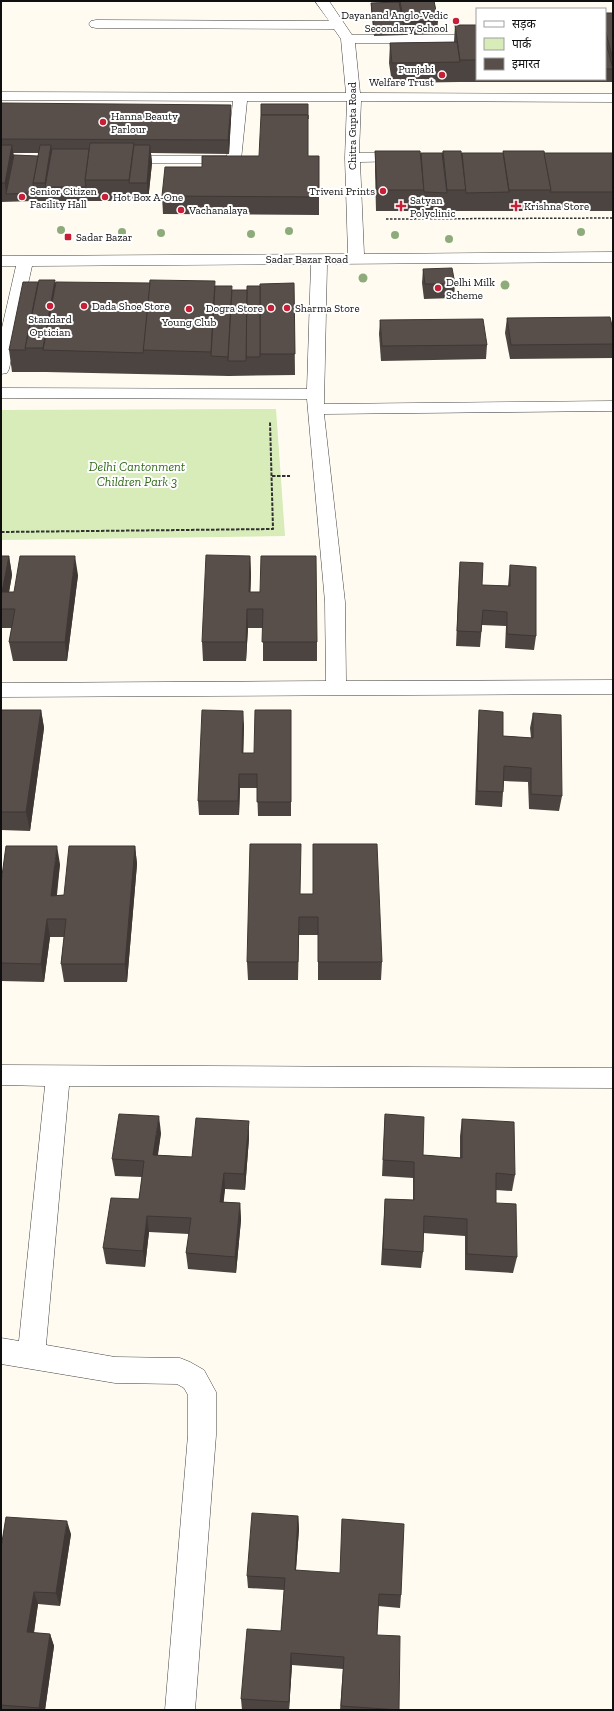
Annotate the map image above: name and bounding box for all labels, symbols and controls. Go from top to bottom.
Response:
legend [476,8,606,80]
place label: Dayanand Anglo-Vedic Secondary School [341,9,448,35]
marker: Dayanand Anglo-Vedic Secondary School [451,16,461,26]
text: सड़क [512,17,537,31]
text: पार्क [512,37,532,51]
text: इमारत [512,57,541,71]
place label: Punjabi Welfare Trust [369,63,435,89]
marker: Punjabi Welfare Trust [437,70,447,80]
street label: Chitra Gupta Road [346,82,359,170]
place label: Hanna Beauty Parlour [111,110,178,136]
marker: Hanna Beauty Parlour [98,117,108,127]
place label: Senior Citizen Facility Hall [30,185,98,211]
place label: Triveni Prints [309,185,375,198]
marker: Triveni Prints [378,186,388,196]
place label: Hot Box A-One [113,191,183,204]
marker: Senior Citizen Facility Hall [17,192,27,202]
marker: Hot Box A-One [100,192,110,202]
place label: Satyan Polyclinic [410,194,456,220]
marker: Satyan Polyclinic [395,200,407,212]
place label: Krishna Store [524,200,589,213]
marker: Krishna Store [511,201,521,211]
place label: Vachanalaya [188,204,249,217]
marker: Vachanalaya [176,205,186,215]
place label: Sadar Bazar [76,231,133,244]
marker: Sadar Bazar [63,232,73,242]
street label: Sadar Bazar Road [266,253,348,266]
place label: Delhi Milk Scheme [446,276,495,302]
marker: Delhi Milk Scheme [433,283,443,293]
place label: Dada Shoe Store [92,300,170,313]
marker: Standard Optician [45,301,55,311]
marker: Dada Shoe Store [79,301,89,311]
place label: Dogra Store [206,302,263,315]
place label: Sharma Store [295,302,360,315]
marker: Dogra Store [266,303,276,313]
marker: Sharma Store [282,303,292,313]
marker: Young Club [184,304,194,314]
place label: Standard Optician [28,313,72,339]
place label: Young Club [161,316,216,329]
park label: Delhi Cantonment Children Park 3 [89,459,186,489]

